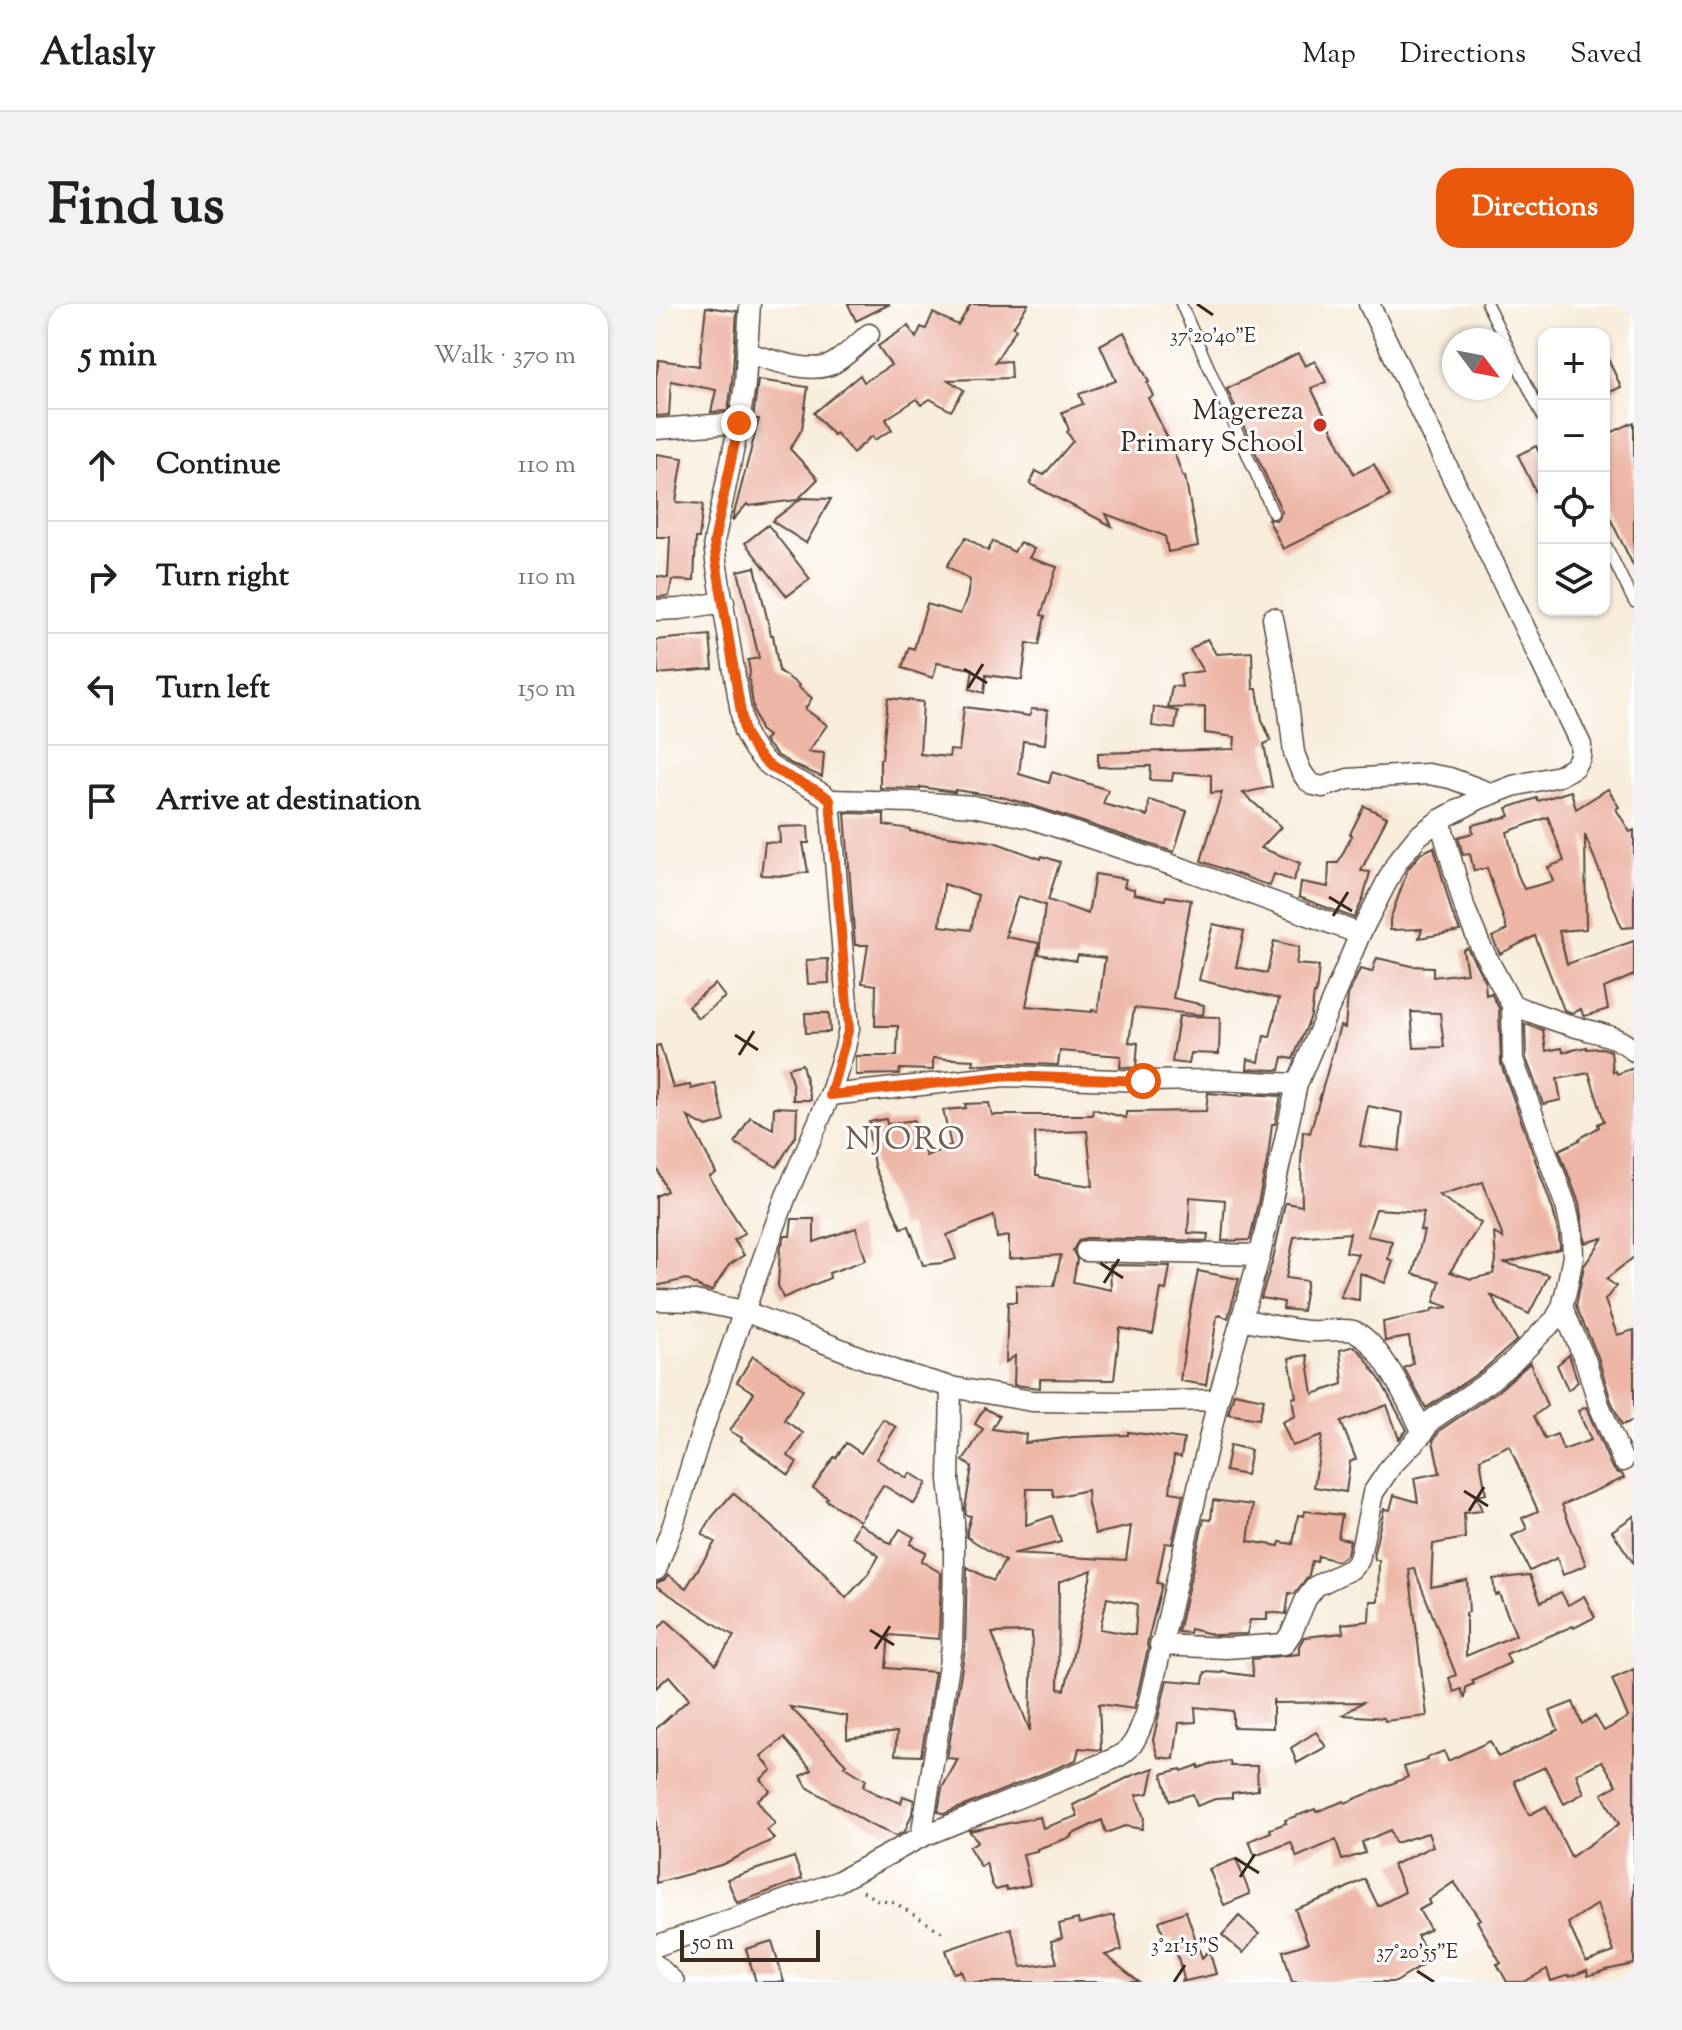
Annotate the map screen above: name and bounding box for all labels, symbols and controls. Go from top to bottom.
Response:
text: Atlasly [40,28,156,82]
text: Map [1302,35,1356,75]
text: Directions [1400,35,1526,75]
text: Saved [1570,35,1642,75]
text: Find us [48,168,224,249]
button: Directions [1436,168,1634,248]
text: 37°20'40"E [1170,323,1256,352]
north arrow [1442,328,1514,400]
map controls [1538,328,1610,616]
button: + [1538,328,1610,400]
text: 5 min [80,332,157,381]
text: Walk · 370 m [434,338,576,375]
place label: Magereza Primary School [1120,392,1304,464]
button: − [1538,400,1610,472]
route end [721,405,757,441]
marker: Magereza Primary School [1311,416,1329,434]
icon: ahead [80,443,124,487]
text: Continue [156,444,281,487]
text: 110 m [518,447,576,484]
button: locate [1538,472,1610,544]
button: layers [1538,544,1610,616]
icon: right [80,555,124,599]
text: Turn right [156,556,289,599]
text: 110 m [518,559,576,596]
icon: left [80,667,124,711]
text: Turn left [156,668,270,711]
text: 150 m [517,671,576,708]
icon: arrive [80,779,124,823]
text: Arrive at destination [156,780,421,823]
route start [1125,1063,1161,1099]
district label: NJORO [845,1118,967,1164]
scale bar [680,1926,820,1962]
text: 50 m [692,1928,734,1960]
text: 3°21'15"S [1151,1933,1219,1962]
text: 37°20'55"E [1376,1939,1458,1968]

